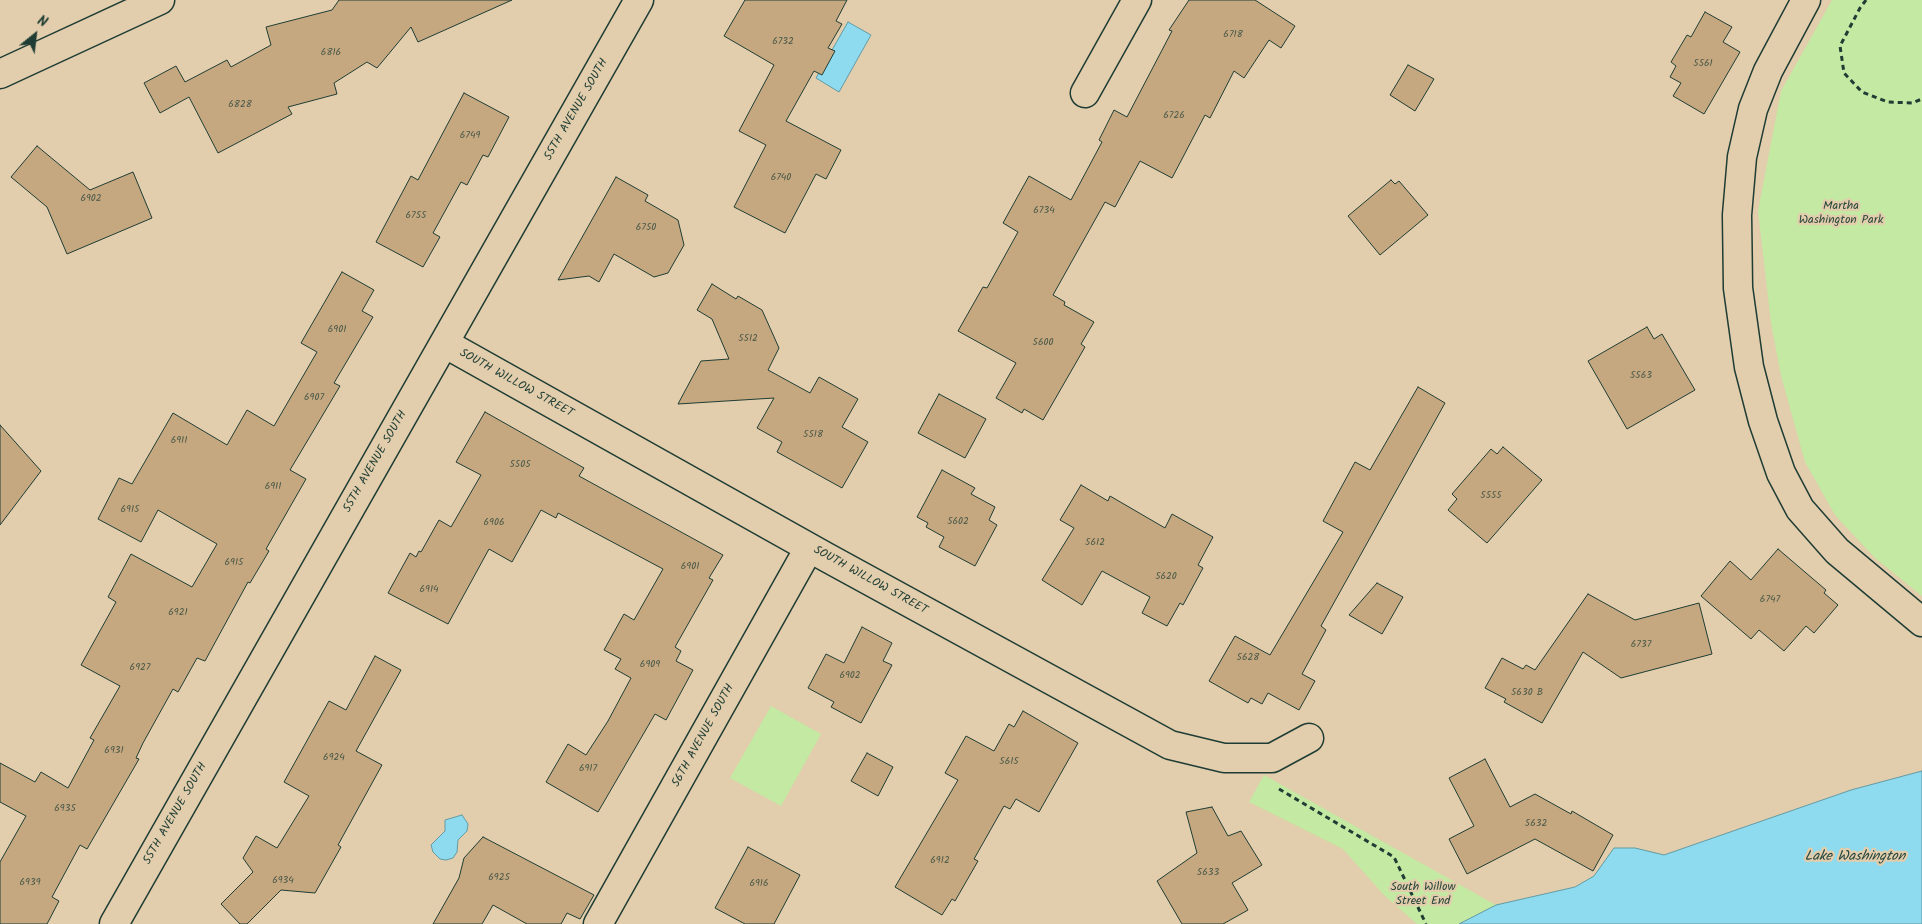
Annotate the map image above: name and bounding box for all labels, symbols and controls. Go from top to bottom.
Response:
north arrow [10,10,60,60]
text: N [33,10,51,34]
house number: 6718 [1223,29,1243,41]
house number: 6732 [772,36,794,48]
house number: 6816 [321,47,341,59]
street label: 55TH AVENUE SOUTH [542,56,612,164]
house number: 5561 [1693,58,1713,70]
house number: 6828 [228,99,252,111]
house number: 6726 [1163,110,1185,122]
house number: 6749 [460,130,480,142]
house number: 6740 [771,172,791,184]
house number: 6902 [80,193,102,205]
park label: Martha Washington Park [1799,200,1883,228]
house number: 6734 [1033,205,1055,217]
house number: 6755 [406,210,426,222]
house number: 6750 [636,222,656,234]
house number: 6901 [328,324,346,336]
house number: 5512 [738,333,758,345]
house number: 5600 [1033,337,1053,349]
street label: SOUTH WILLOW STREET [456,347,576,421]
house number: 5563 [1630,370,1652,382]
house number: 6907 [304,392,324,404]
street label: 55TH AVENUE SOUTH [341,408,411,516]
house number: 5518 [803,429,823,441]
house number: 6911 [171,435,187,447]
house number: 5505 [509,459,531,471]
house number: 6911 [265,481,281,493]
house number: 5555 [1480,490,1502,502]
house number: 6915 [121,504,139,516]
house number: 5602 [947,516,969,528]
house number: 6906 [484,517,504,529]
house number: 5612 [1085,537,1105,549]
street label: SOUTH WILLOW STREET [810,544,930,618]
house number: 6915 [225,557,243,569]
house number: 6901 [681,561,699,573]
house number: 5620 [1155,571,1177,583]
house number: 6914 [419,584,439,596]
house number: 6747 [1760,594,1780,606]
house number: 6921 [168,607,188,619]
house number: 6737 [1631,639,1651,651]
house number: 5628 [1237,652,1259,664]
house number: 6909 [640,659,660,671]
house number: 6927 [130,662,150,674]
house number: 6902 [839,670,861,682]
street label: 56TH AVENUE SOUTH [670,682,738,790]
house number: 5630 B [1511,687,1543,699]
house number: 6931 [104,745,124,757]
house number: 6924 [323,752,345,764]
house number: 5615 [999,756,1019,768]
street label: 55TH AVENUE SOUTH [141,760,211,868]
house number: 6917 [579,763,597,775]
house number: 6935 [54,803,76,815]
house number: 5632 [1525,818,1547,830]
water label: Lake Washington [1805,850,1905,866]
house number: 6912 [930,855,950,867]
house number: 5633 [1197,867,1219,879]
house number: 6925 [488,872,510,884]
house number: 6934 [272,875,294,887]
house number: 6939 [19,877,41,889]
house number: 6916 [749,878,769,890]
park label: South Willow Street End [1390,881,1456,909]

